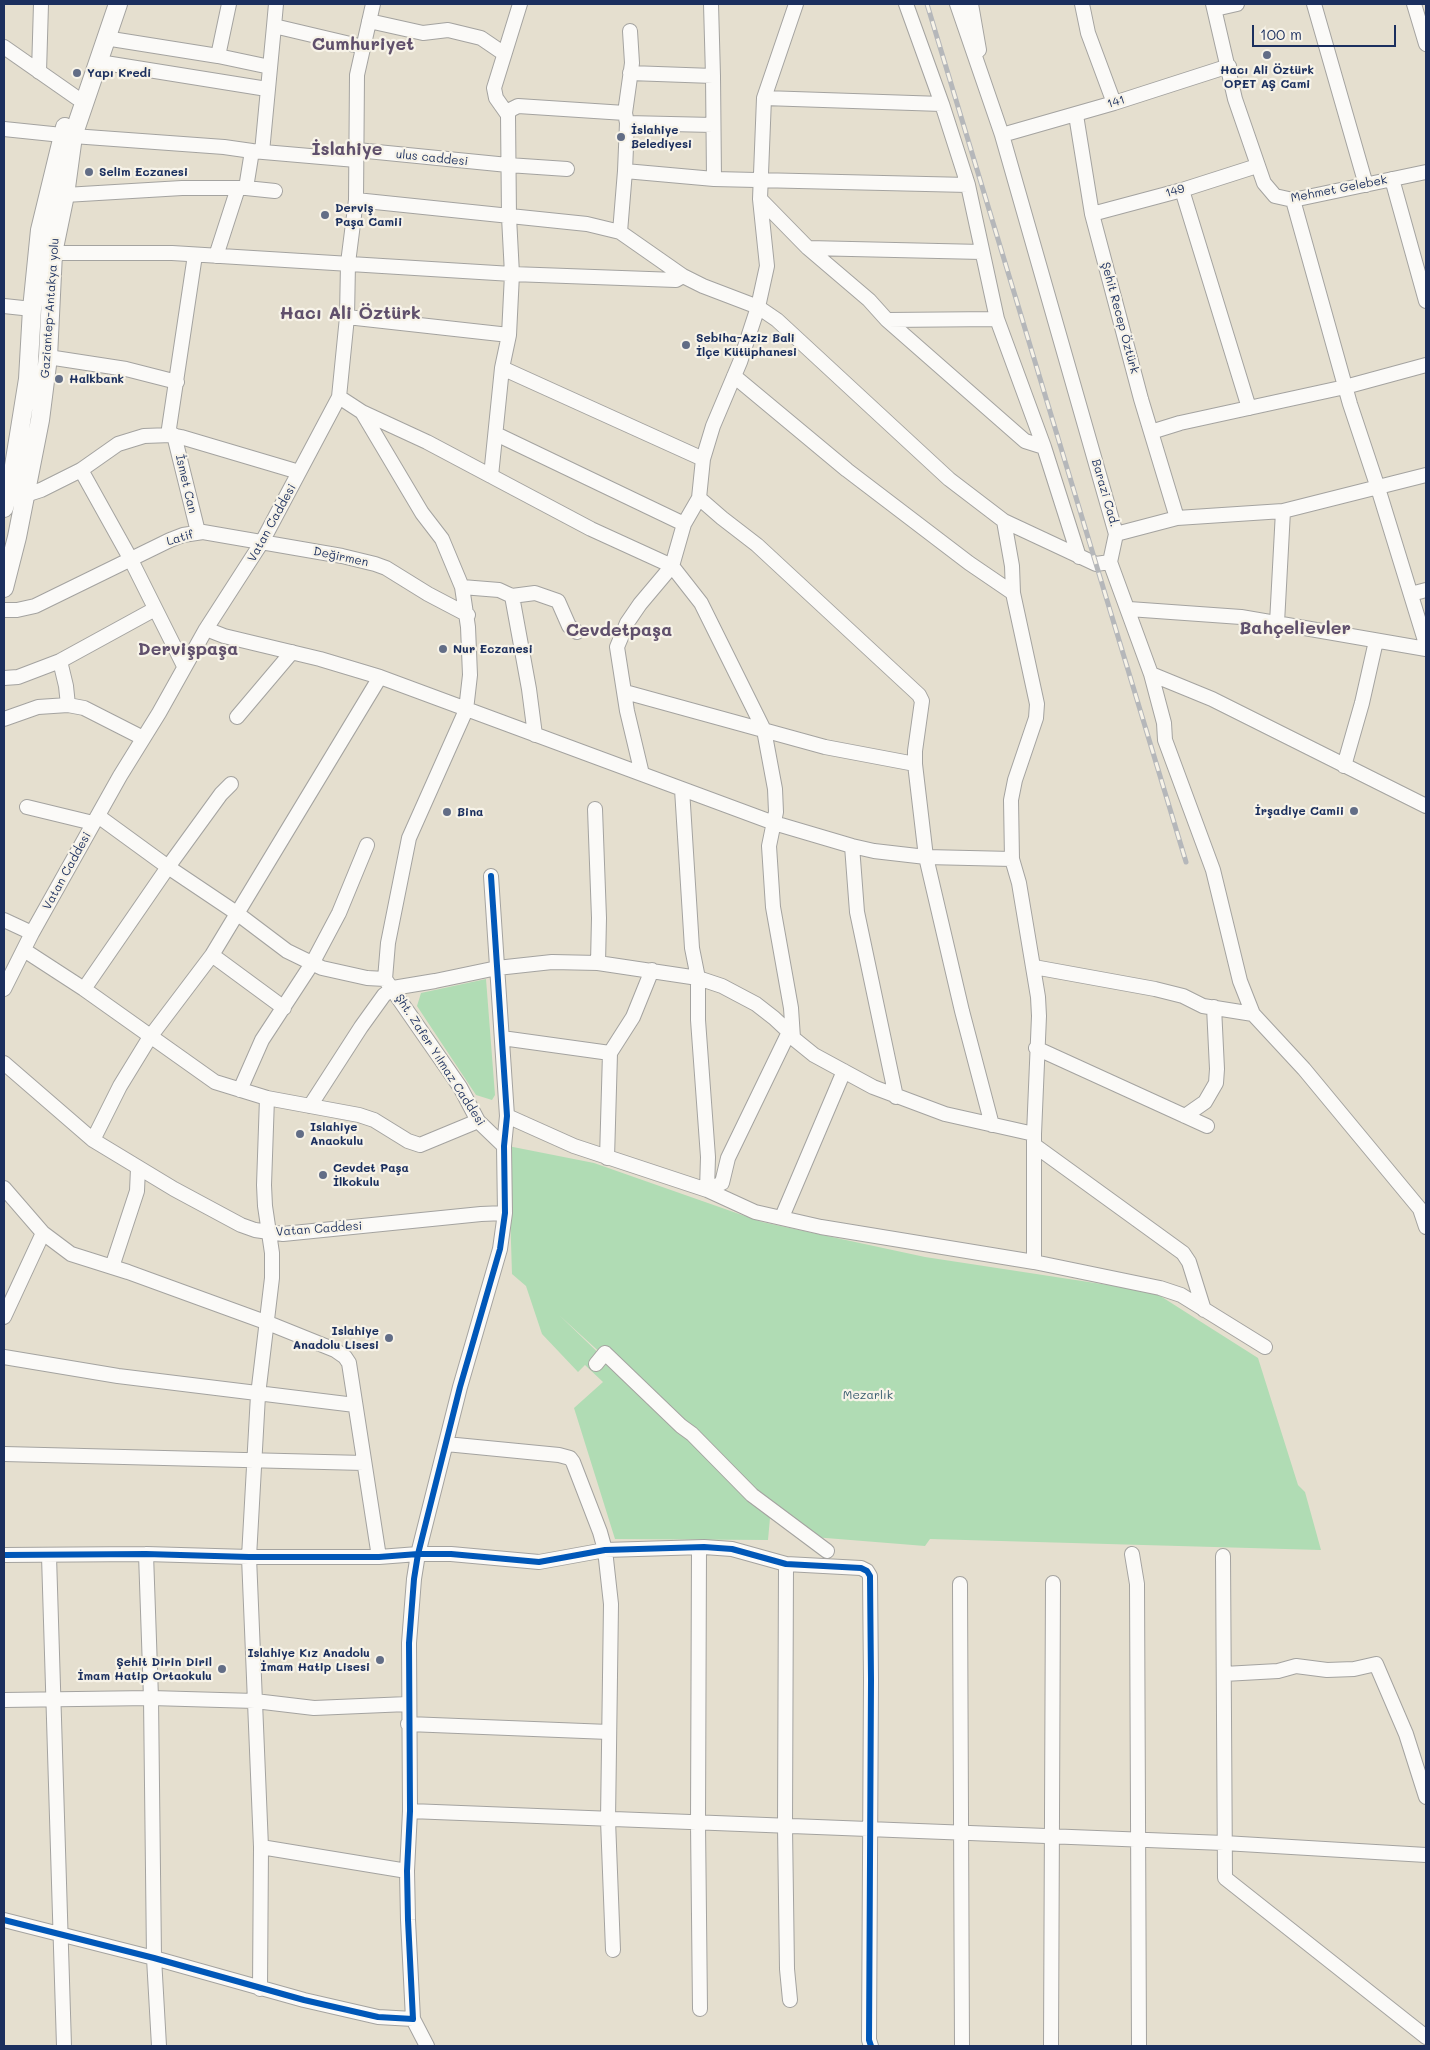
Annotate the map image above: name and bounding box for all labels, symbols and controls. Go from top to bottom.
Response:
scale bar [1255,15,1399,47]
text: 100 m [1260,24,1302,44]
district label: Cumhuriyet [312,33,414,55]
marker: Hacı Ali Öztürk OPET AŞ Cami [1261,49,1273,61]
place label: Hacı Ali Öztürk OPET AŞ Cami [1220,63,1314,91]
place label: Yapı Kredi [87,66,151,80]
marker: Yapı Kredi [71,67,83,79]
street label: 141 [1105,93,1127,111]
place label: İslahiye Belediyesi [631,123,692,151]
marker: İslahiye Belediyesi [615,131,627,143]
district label: İslahiye [311,138,383,160]
street label: ulus caddesi [395,147,469,169]
place label: Selim Eczanesi [99,165,188,179]
marker: Selim Eczanesi [83,166,95,178]
street label: Mehmet Gelebek [1289,173,1389,205]
street label: 149 [1164,181,1186,201]
place label: Derviş Paşa Camii [335,201,402,229]
marker: Derviş Paşa Camii [319,209,331,221]
street label: Gaziantep-Antakya yolu [38,237,62,379]
street label: Şehit Recep Öztürk [1098,261,1142,375]
district label: Hacı Ali Öztürk [279,302,421,324]
place label: Sebiha-Aziz Bali İlçe Kütüphanesi [696,331,797,359]
marker: Sebiha-Aziz Bali İlçe Kütüphanesi [680,339,692,351]
place label: Halkbank [69,372,124,386]
marker: Halkbank [53,373,65,385]
street label: İsmet Can [172,453,200,515]
street label: Barazi Cad. [1088,457,1122,529]
street label: Vatan Caddesi [245,482,299,564]
street label: Latif [165,527,195,549]
street label: Değirmen [312,544,370,570]
district label: Bahçelievler [1239,617,1351,639]
district label: Cevdetpaşa [566,619,672,641]
district label: Dervişpaşa [138,638,238,660]
place label: Nur Eczanesi [453,642,533,656]
marker: Nur Eczanesi [437,643,449,655]
place label: İrşadiye Camii [1255,804,1344,818]
place label: Bina [457,805,483,819]
marker: İrşadiye Camii [1348,805,1360,817]
marker: Bina [441,806,453,818]
street label: Vatan Caddesi [40,830,94,912]
street label: Şht. Zafer Yılmaz Caddesi [392,991,488,1129]
place label: Islahiye Anaokulu [310,1120,363,1148]
marker: Islahiye Anaokulu [294,1128,306,1140]
place label: Cevdet Paşa İlkokulu [333,1161,409,1189]
marker: Cevdet Paşa İlkokulu [317,1169,329,1181]
street label: Vatan Caddesi [275,1219,363,1239]
place label: Islahiye Anadolu Lisesi [293,1324,379,1352]
marker: Islahiye Anadolu Lisesi [383,1332,395,1344]
park label: Mezarlık [843,1388,893,1402]
place label: Islahiye Kız Anadolu İmam Hatip Lisesi [247,1646,370,1674]
marker: Islahiye Kız Anadolu İmam Hatip Lisesi [374,1654,386,1666]
place label: Şehit Dirin Diril İmam Hatip Ortaokulu [77,1655,212,1683]
marker: Şehit Dirin Diril İmam Hatip Ortaokulu [216,1663,228,1675]

